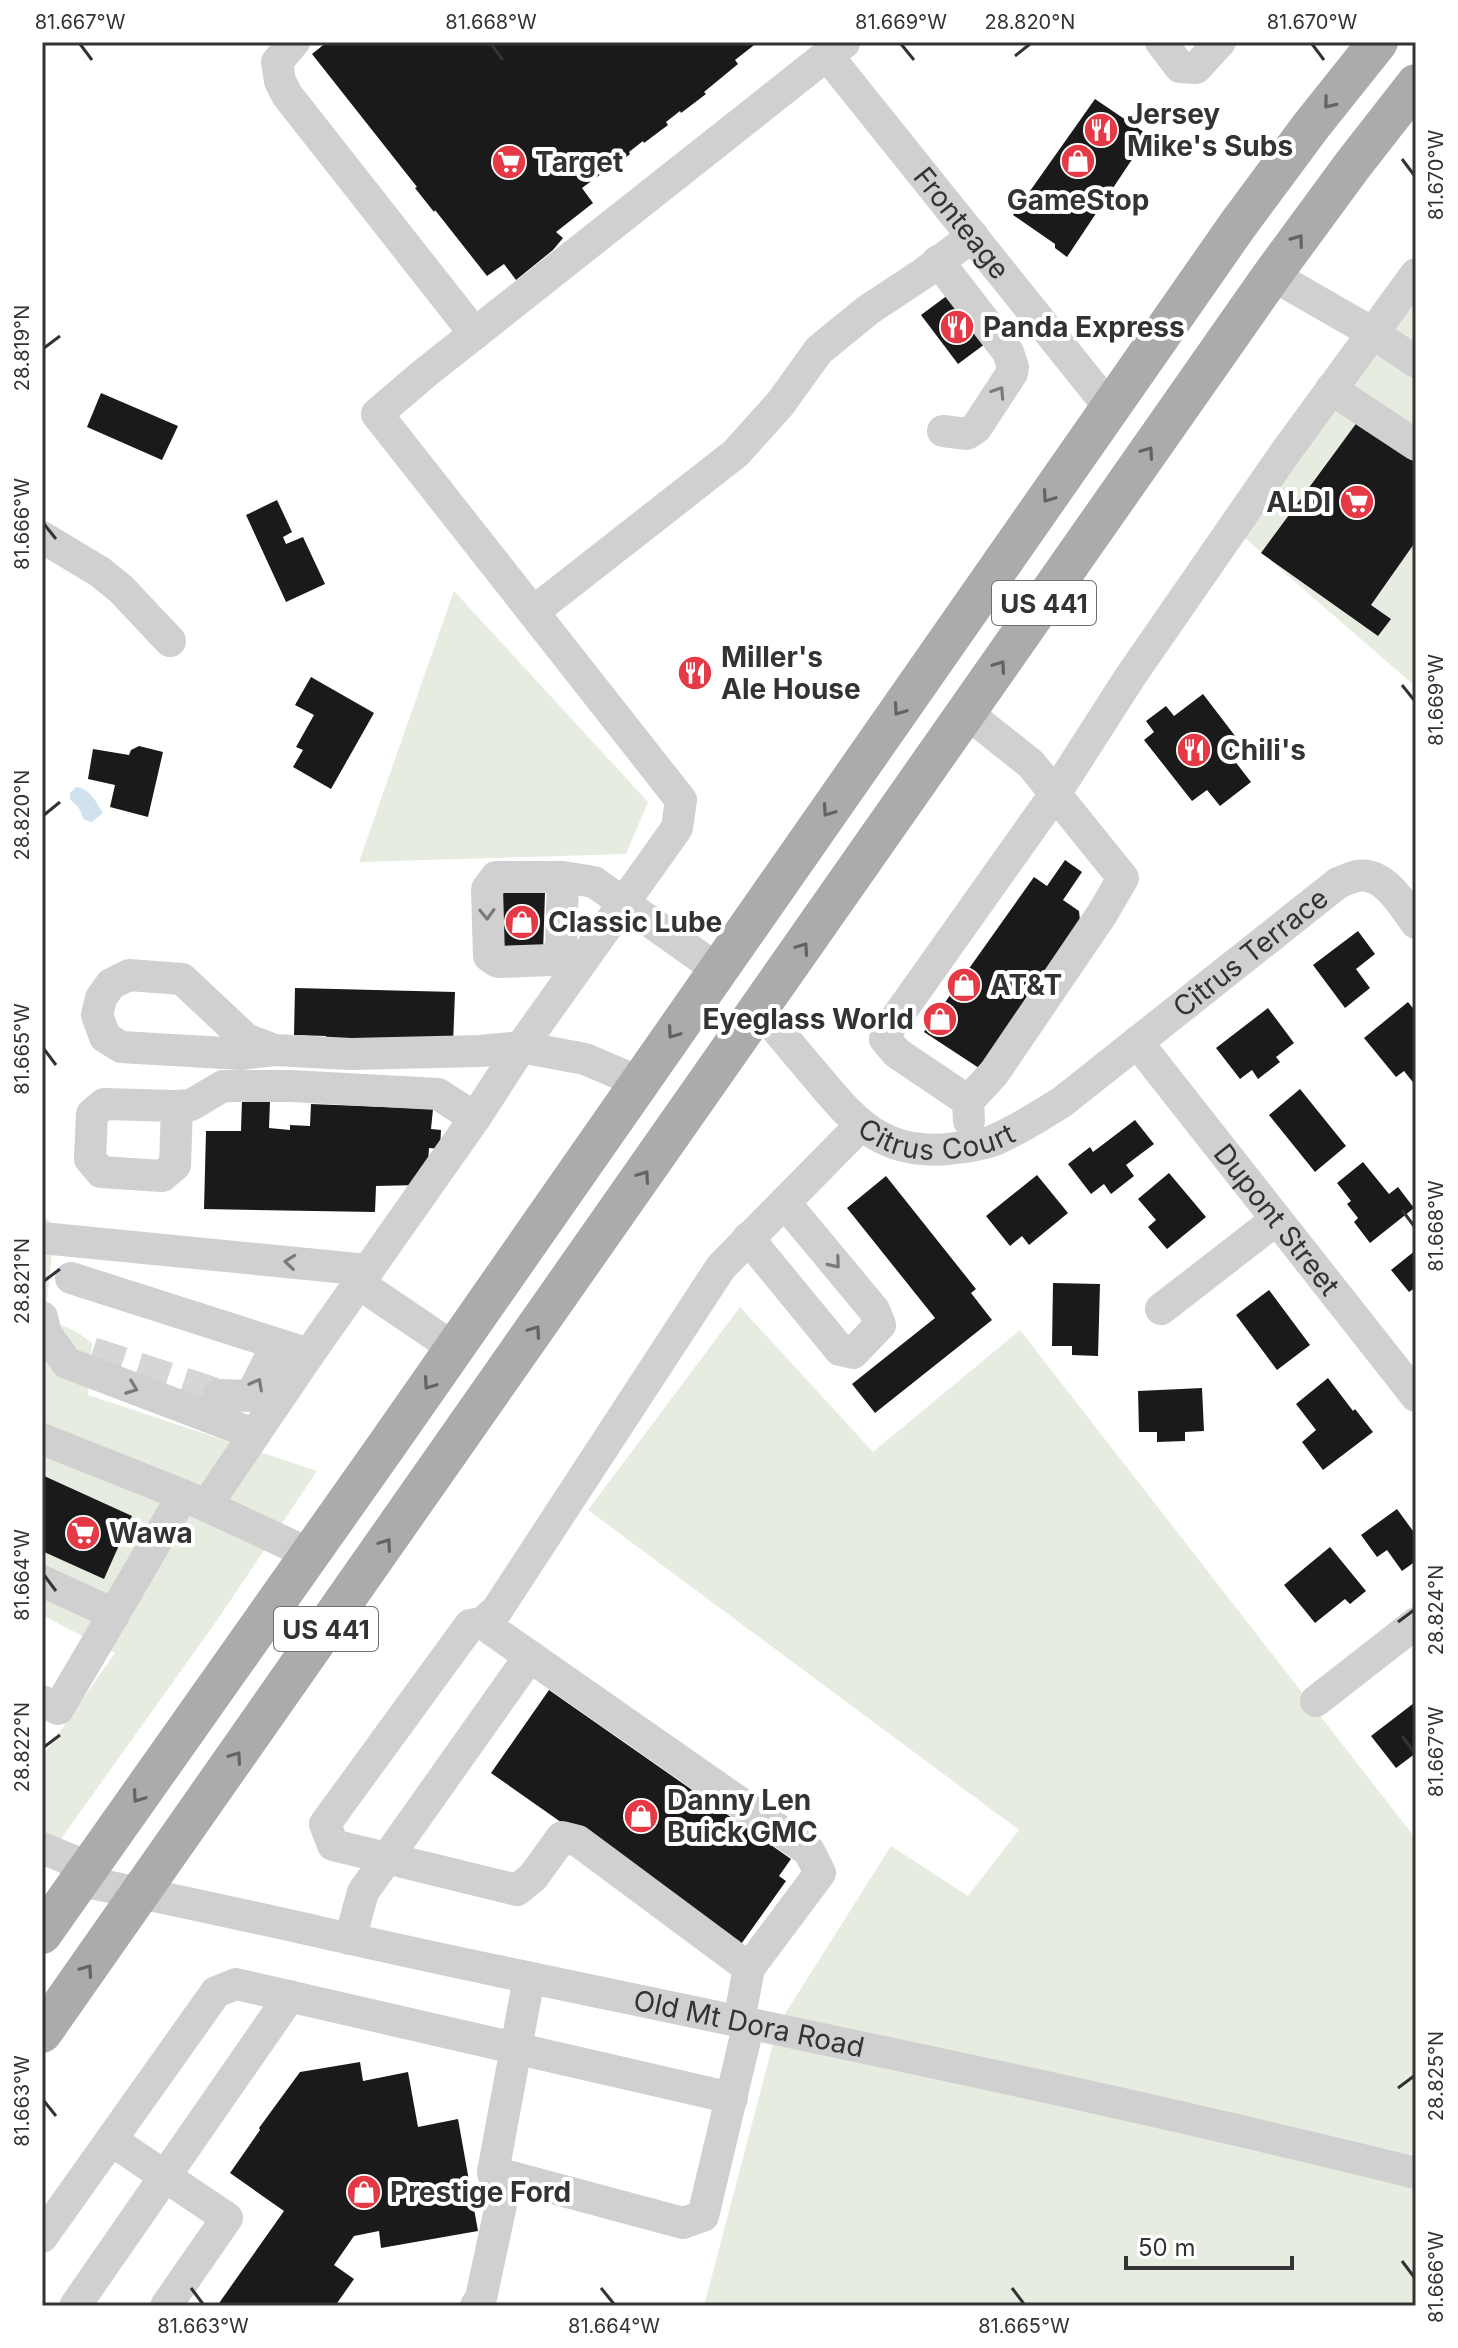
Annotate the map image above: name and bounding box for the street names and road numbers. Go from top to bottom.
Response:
street label: Fronteage [906,160,1017,286]
road number: US 441 [992,581,1096,625]
street label: Citrus Terrace [1166,881,1335,1024]
street label: Citrus Court [852,1111,1020,1167]
street label: Dupont Street [1207,1137,1347,1302]
road number: US 441 [274,1607,378,1651]
street label: Old Mt Dora Road [631,1983,867,2064]

